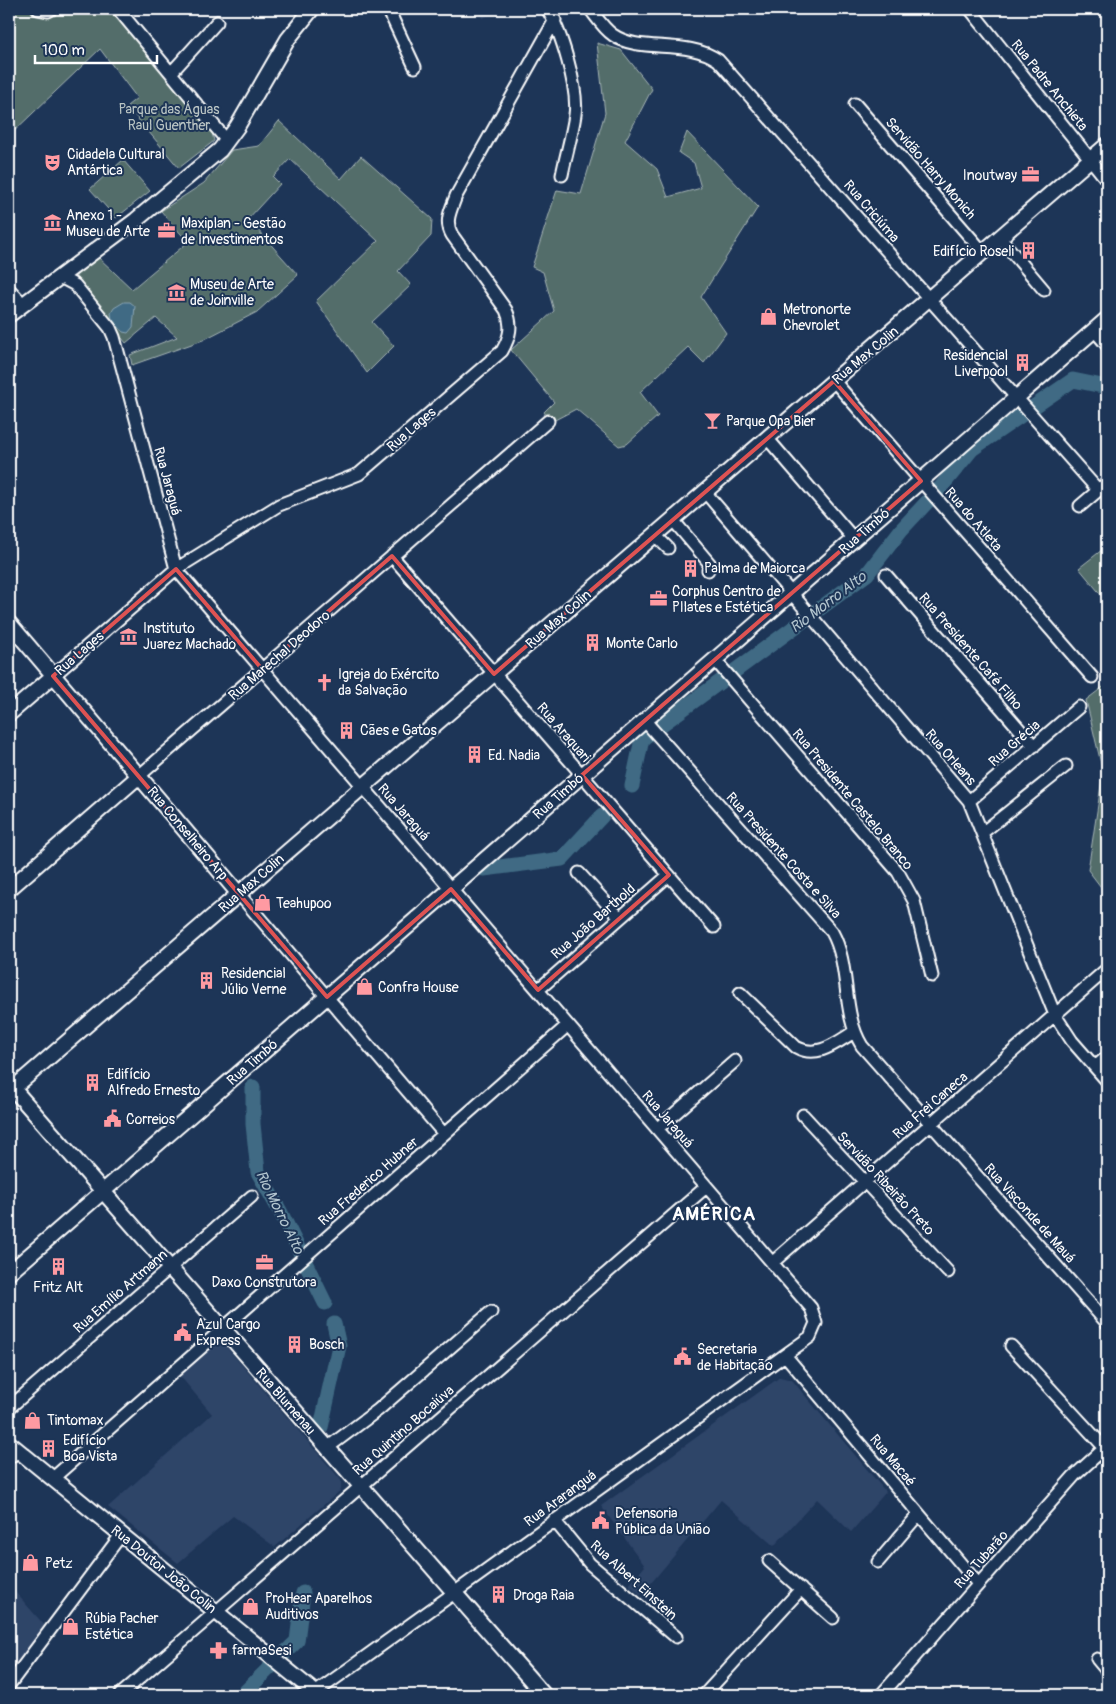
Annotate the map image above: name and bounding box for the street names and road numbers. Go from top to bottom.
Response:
street label: Rua Padre Anchieta [1008,36,1092,134]
street label: Servidão Harry Monich [882,114,979,223]
street label: Rua Criciúma [840,177,903,246]
street label: Rua Max Colin [829,323,902,388]
street label: Rua Lages [383,403,440,455]
street label: Rua Jaraguá [150,445,185,517]
street label: Rua do Atleta [941,484,1006,555]
street label: Rua Timbó [836,505,893,558]
street label: Rua Max Colin [522,586,595,652]
street label: Rua Presidente Café Filho [915,589,1026,714]
street label: Rua Marechal Deodoro [225,606,334,704]
street label: Rua Lages [51,627,108,679]
street label: Rua Araquari [533,699,594,766]
street label: Rua Grécia [985,716,1044,770]
street label: Rua Presidente Castelo Branco [789,725,917,874]
street label: Rua Orleans [922,726,980,789]
street label: Rua Timbó [530,770,587,823]
street label: Rua Jaraguá [374,780,433,844]
street label: Rua Conselheiro Arp [144,783,232,884]
street label: Rua Presidente Costa e Silva [722,789,845,922]
street label: Rua Max Colin [215,850,288,916]
street label: Rua João Barthold [548,880,639,963]
street label: Rua Timbó [224,1036,281,1089]
street label: Rua Frei Caneca [889,1068,971,1142]
street label: Rua Jaraguá [638,1087,697,1151]
street label: Servidão Ribeirão Preto [833,1128,938,1239]
street label: Rua Frederico Hubner [315,1133,422,1229]
street label: Rua Visconde de Mauá [980,1160,1079,1267]
street label: Rua Emílio Artmann [70,1246,171,1337]
street label: Rua Blumenau [252,1364,319,1438]
street label: Rua Quintino Bocaiúva [349,1382,458,1479]
street label: Rua Macaé [866,1431,919,1490]
street label: Rua Araranguá [521,1467,600,1530]
street label: Rua Doutor João Colin [107,1522,220,1617]
street label: Rua Tubarão [951,1526,1012,1592]
street label: Rua Albert Einstein [587,1537,681,1624]

